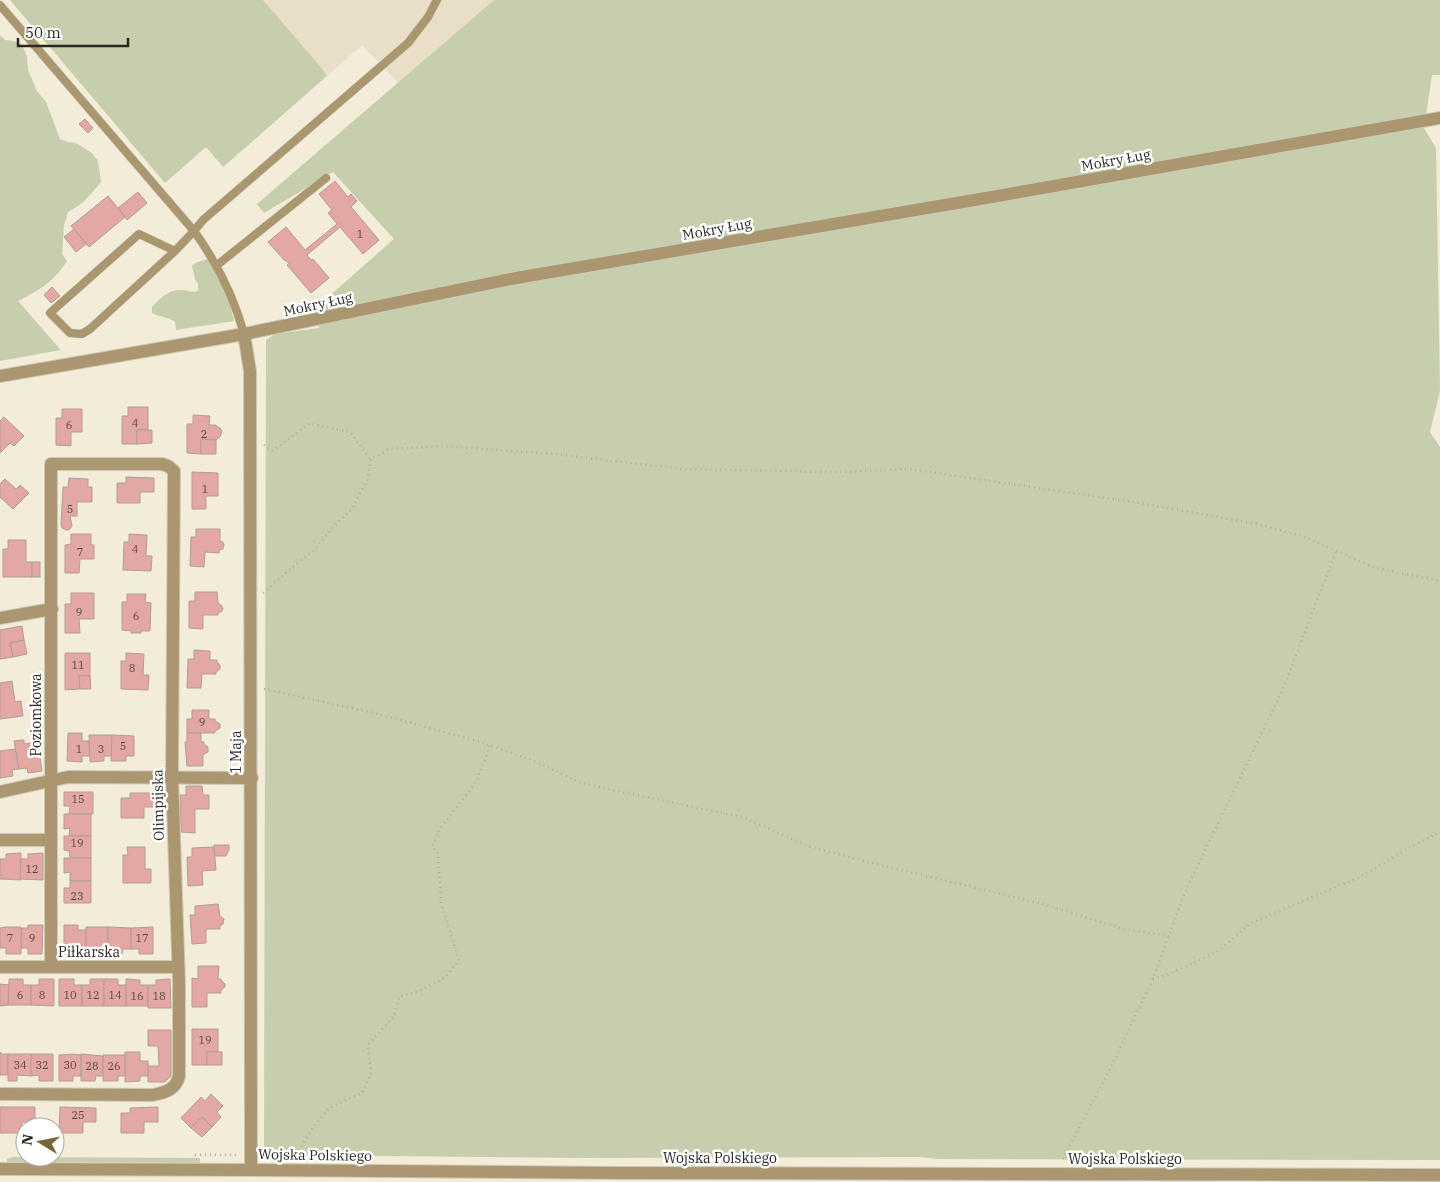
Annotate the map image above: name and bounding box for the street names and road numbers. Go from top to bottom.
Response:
street label: Mokry Ług [1080,145,1152,175]
street label: Mokry Ług [681,214,753,244]
street label: Mokry Ług [282,288,355,320]
street label: Poziomkowa [27,673,45,757]
street label: 1 Maja [227,730,245,774]
street label: Olimpijska [148,769,168,841]
street label: Piłkarska [58,943,120,961]
street label: Wojska Polskiego [258,1145,372,1165]
street label: Wojska Polskiego [663,1149,777,1167]
street label: Wojska Polskiego [1068,1150,1182,1168]

